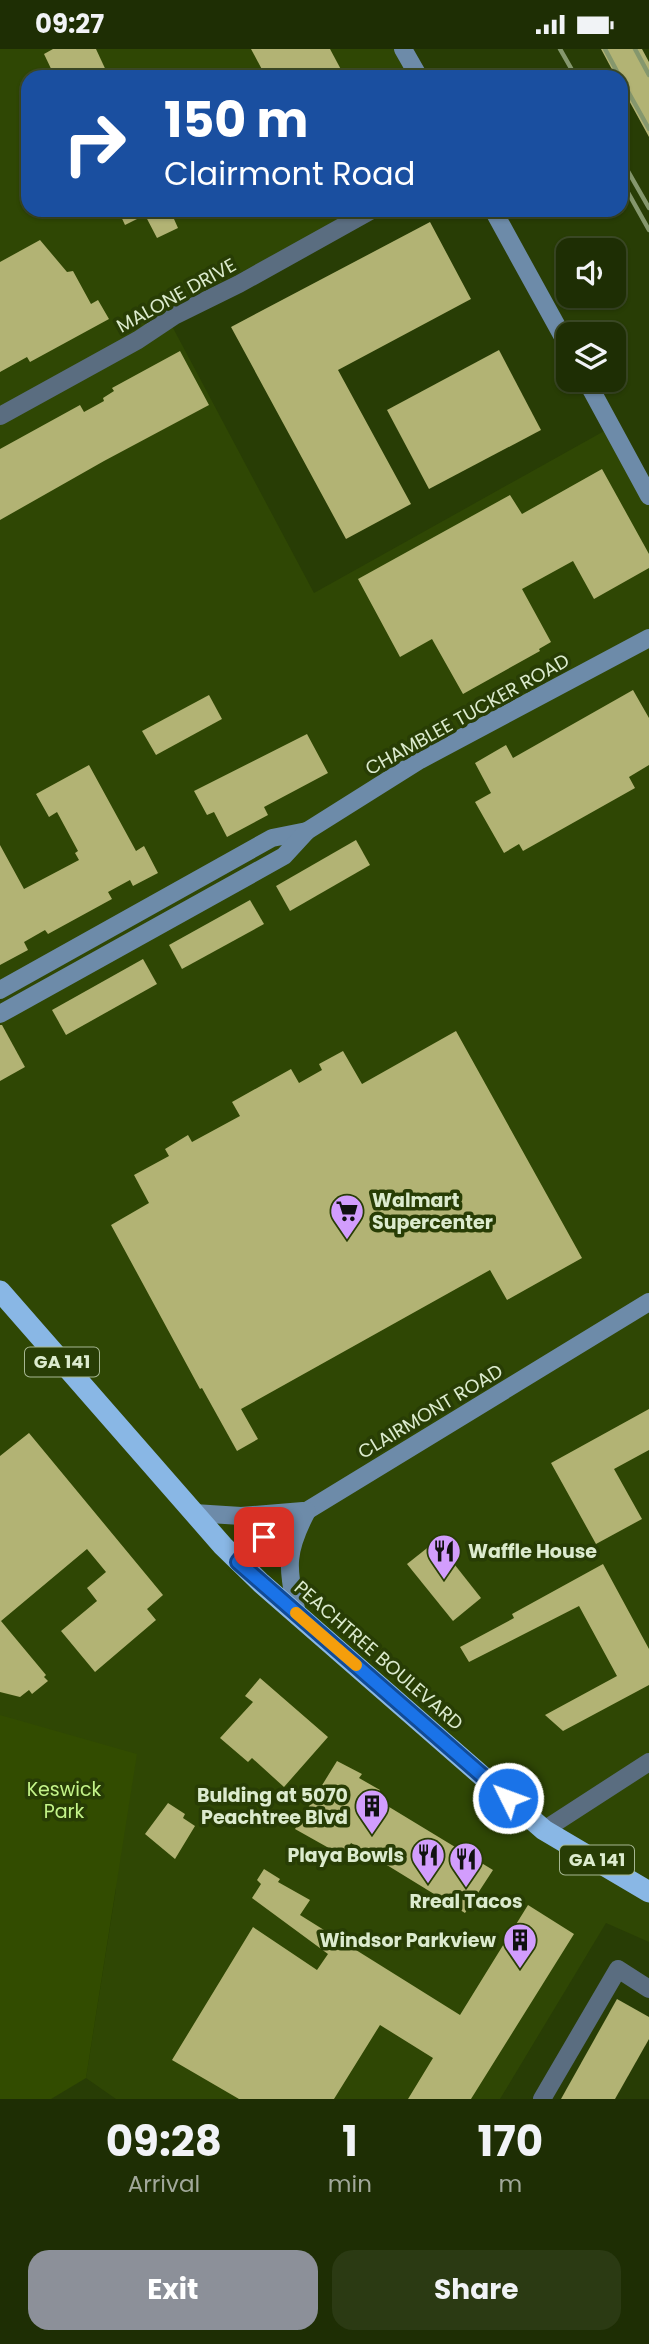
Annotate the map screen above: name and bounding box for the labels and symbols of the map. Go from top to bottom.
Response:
street label: MALONE DRIVE [112,251,241,339]
street label: CHAMBLEE TUCKER ROAD [360,647,574,782]
place label: Walmart Supercenter [372,1187,493,1236]
supermarket icon: Walmart Supercenter [328,1192,366,1241]
road number: GA 141 [25,1347,99,1377]
street label: CLAIRMONT ROAD [353,1357,508,1465]
pin [234,1507,294,1567]
restaurant icon: Waffle House [425,1532,463,1581]
place label: Waffle House [468,1538,597,1565]
street label: PEACHTREE BOULEVARD [288,1574,469,1736]
position arrow [471,1761,545,1835]
park label: Keswick Park [27,1776,102,1825]
place label: Bulding at 5070 Peachtree Blvd [197,1782,348,1831]
building icon: Bulding at 5070 Peachtree Blvd [353,1787,391,1836]
restaurant icon: Playa Bowls [409,1836,447,1885]
restaurant icon: Rreal Tacos [447,1840,485,1889]
place label: Playa Bowls [287,1842,404,1869]
road number: GA 141 [560,1846,634,1875]
place label: Rreal Tacos [409,1888,523,1915]
building icon: Windsor Parkview [501,1921,539,1970]
place label: Windsor Parkview [320,1927,497,1954]

